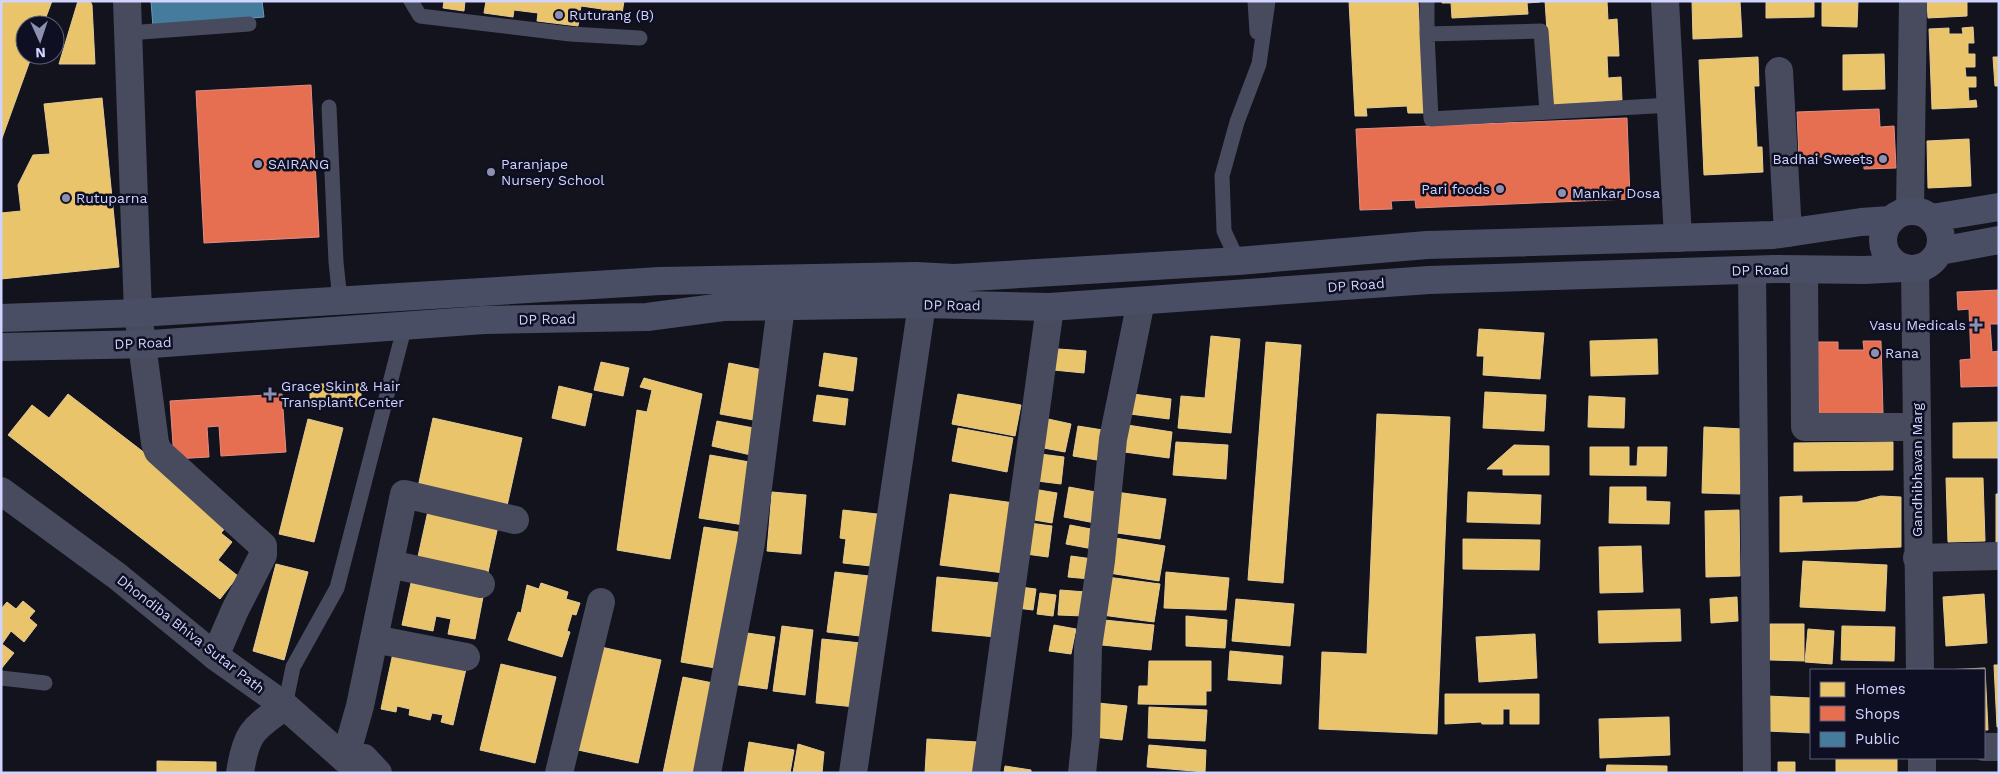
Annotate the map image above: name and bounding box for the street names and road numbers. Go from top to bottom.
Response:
street label: DP Road [1731,262,1789,278]
street label: DP Road [1327,275,1385,295]
street label: DP Road [923,297,981,313]
street label: DP Road [518,311,576,327]
street label: DP Road [114,334,172,352]
street label: Gandhibhavan Marg [1909,402,1925,537]
street label: Dhondiba Bhiva Sutar Path [114,571,268,697]

